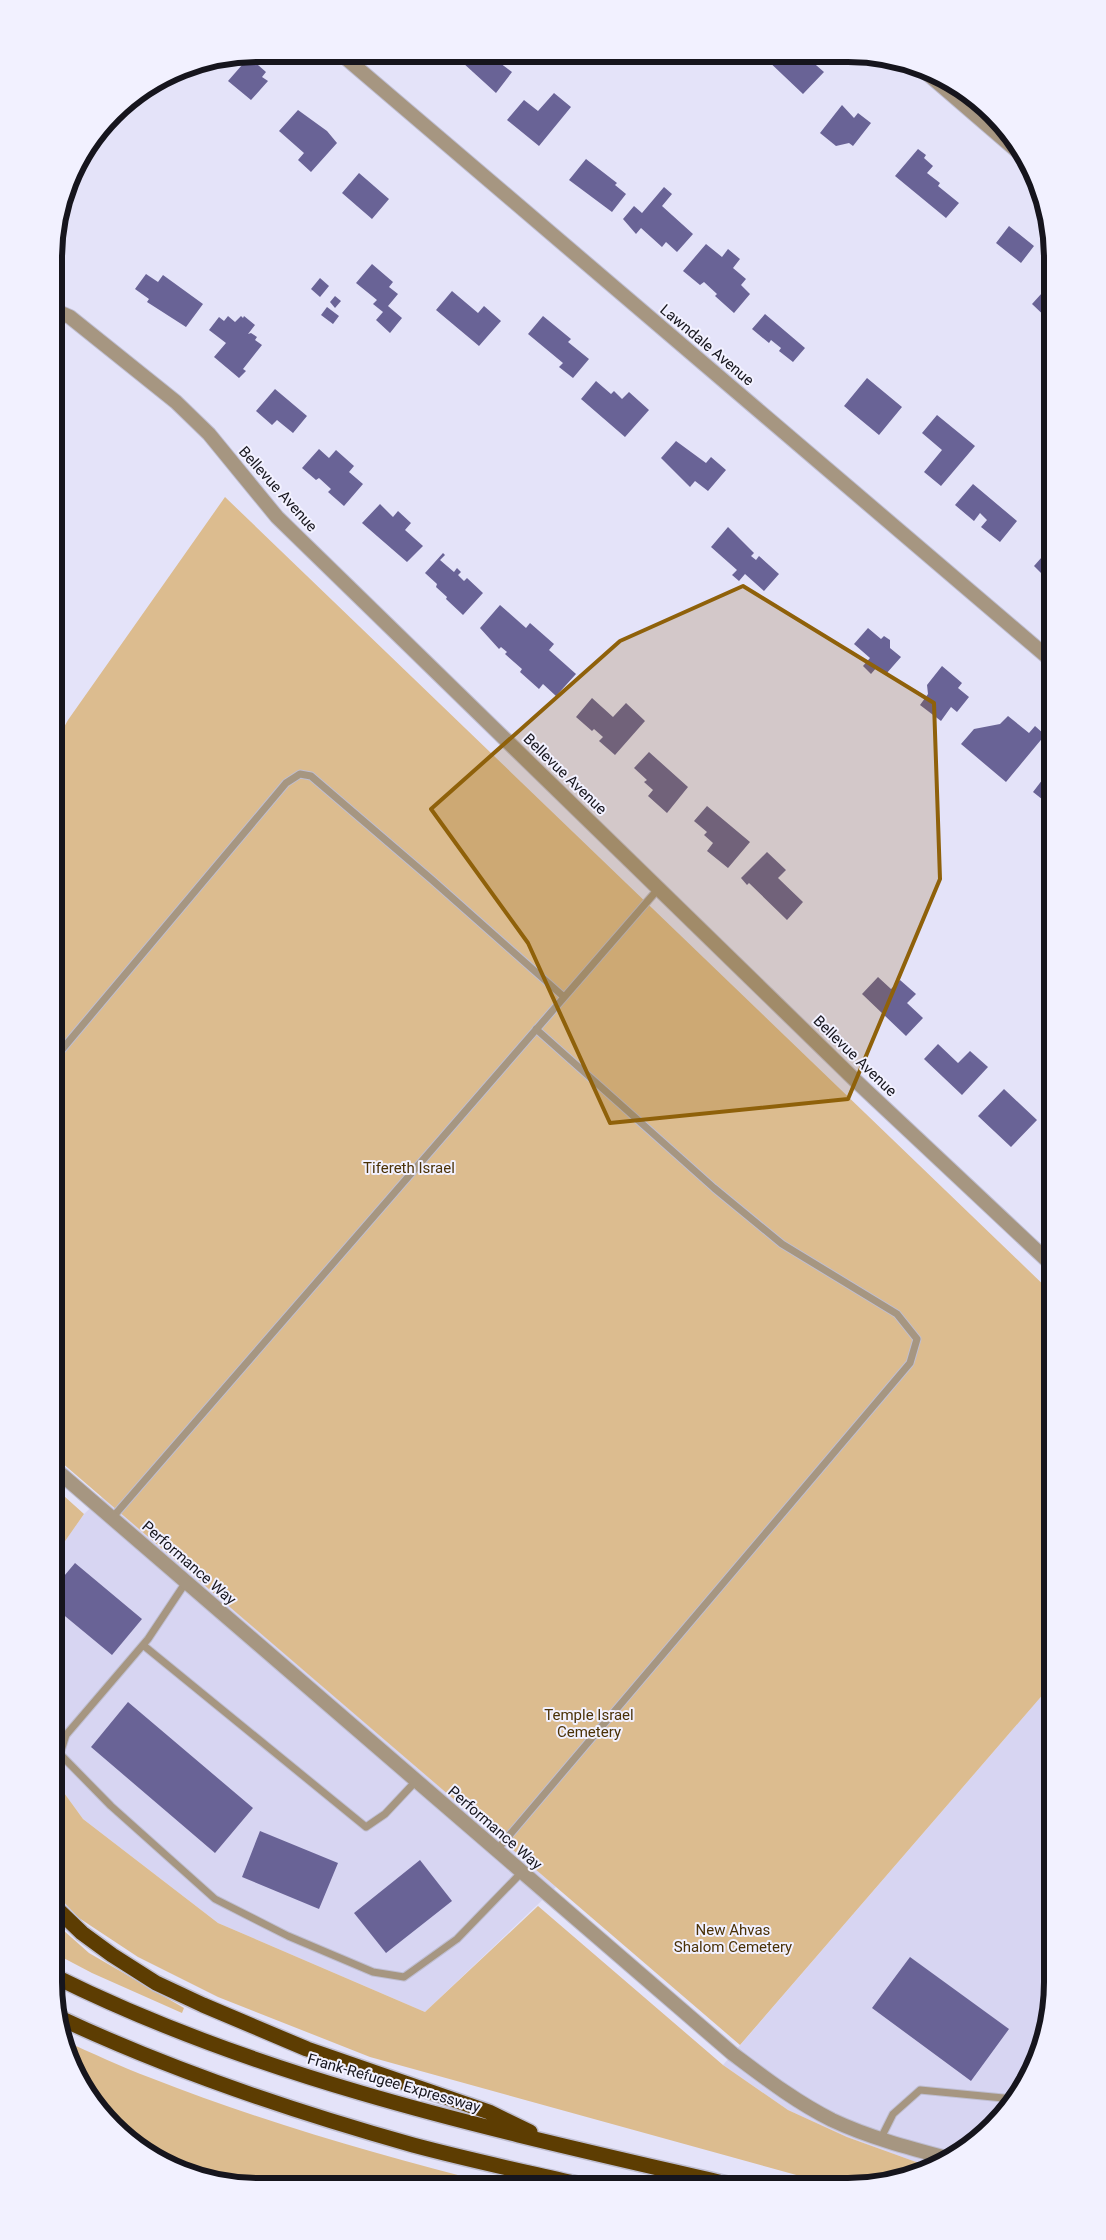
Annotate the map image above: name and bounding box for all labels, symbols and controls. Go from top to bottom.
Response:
street label: Lawndale Avenue [656,301,758,389]
street label: Bellevue Avenue [235,443,321,535]
street label: Bellevue Avenue [520,730,610,818]
street label: Bellevue Avenue [810,1012,900,1100]
park label: Tifereth Israel [363,1159,455,1177]
street label: Performance Way [138,1517,240,1609]
park label: Temple Israel Cemetery [544,1706,634,1741]
street label: Performance Way [444,1782,546,1874]
park label: New Ahvas Shalom Cemetery [674,1921,792,1956]
street label: Frank-Refugee Expressway [305,2050,483,2116]

